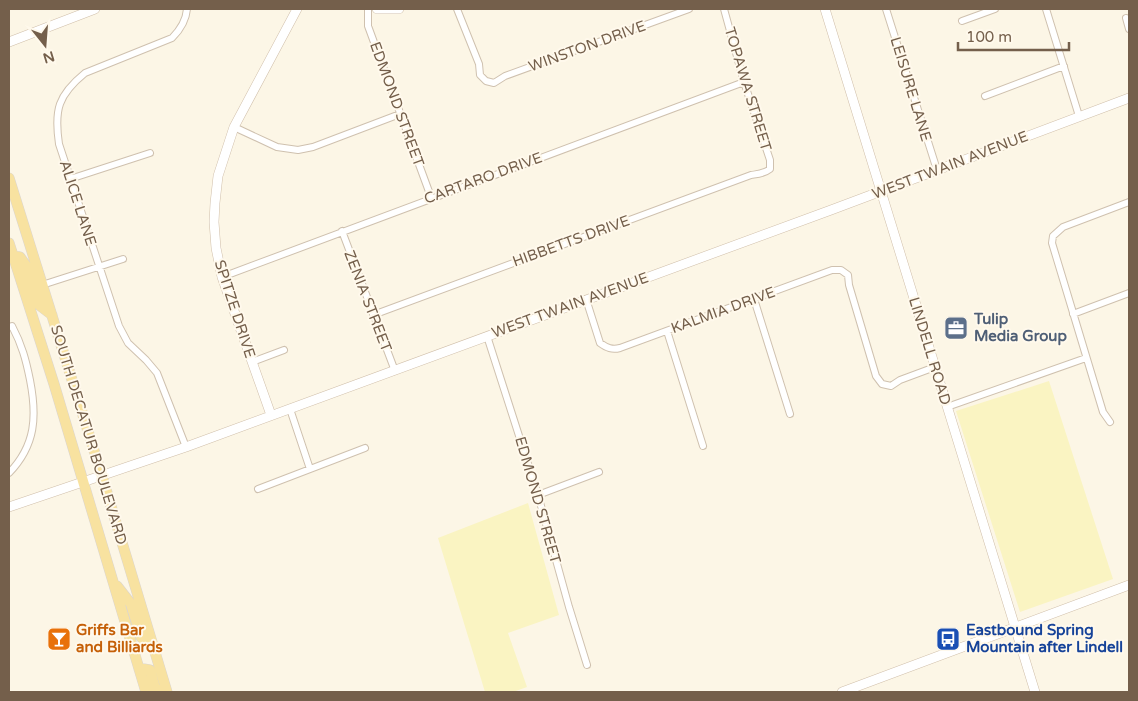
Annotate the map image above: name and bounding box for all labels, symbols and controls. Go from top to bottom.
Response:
street label: WINSTON DRIVE [526,16,648,76]
north arrow [20,20,70,70]
scale bar [958,20,1069,52]
street label: TOPAWA STREET [721,25,775,153]
text: 100 m [966,28,1012,46]
street label: LEISURE LANE [887,35,935,143]
street label: EDMOND STREET [366,39,428,169]
text: N [41,47,57,67]
street label: WEST TWAIN AVENUE [869,127,1031,203]
street label: CARTARO DRIVE [421,148,545,208]
street label: ALICE LANE [56,158,100,248]
street label: HIBBETTS DRIVE [510,211,632,271]
street label: ZENIA STREET [340,248,396,354]
street label: SPITZE DRIVE [211,258,259,360]
street label: WEST TWAIN AVENUE [489,268,651,342]
street label: KALMIA DRIVE [668,283,778,337]
street label: LINDELL ROAD [905,295,955,407]
place label: Tulip Media Group [973,310,1067,346]
office icon: Tulip Media Group [943,315,969,341]
street label: SOUTH DECATUR BOULEVARD [47,323,131,547]
street label: EDMOND STREET [511,434,565,566]
place label: Griffs Bar and Billiards [76,621,163,656]
place label: Eastbound Spring Mountain after Lindell [966,621,1123,656]
bar icon: Griffs Bar and Billiards [46,626,72,652]
bus stop icon: Eastbound Spring Mountain after Lindell [935,626,961,652]

